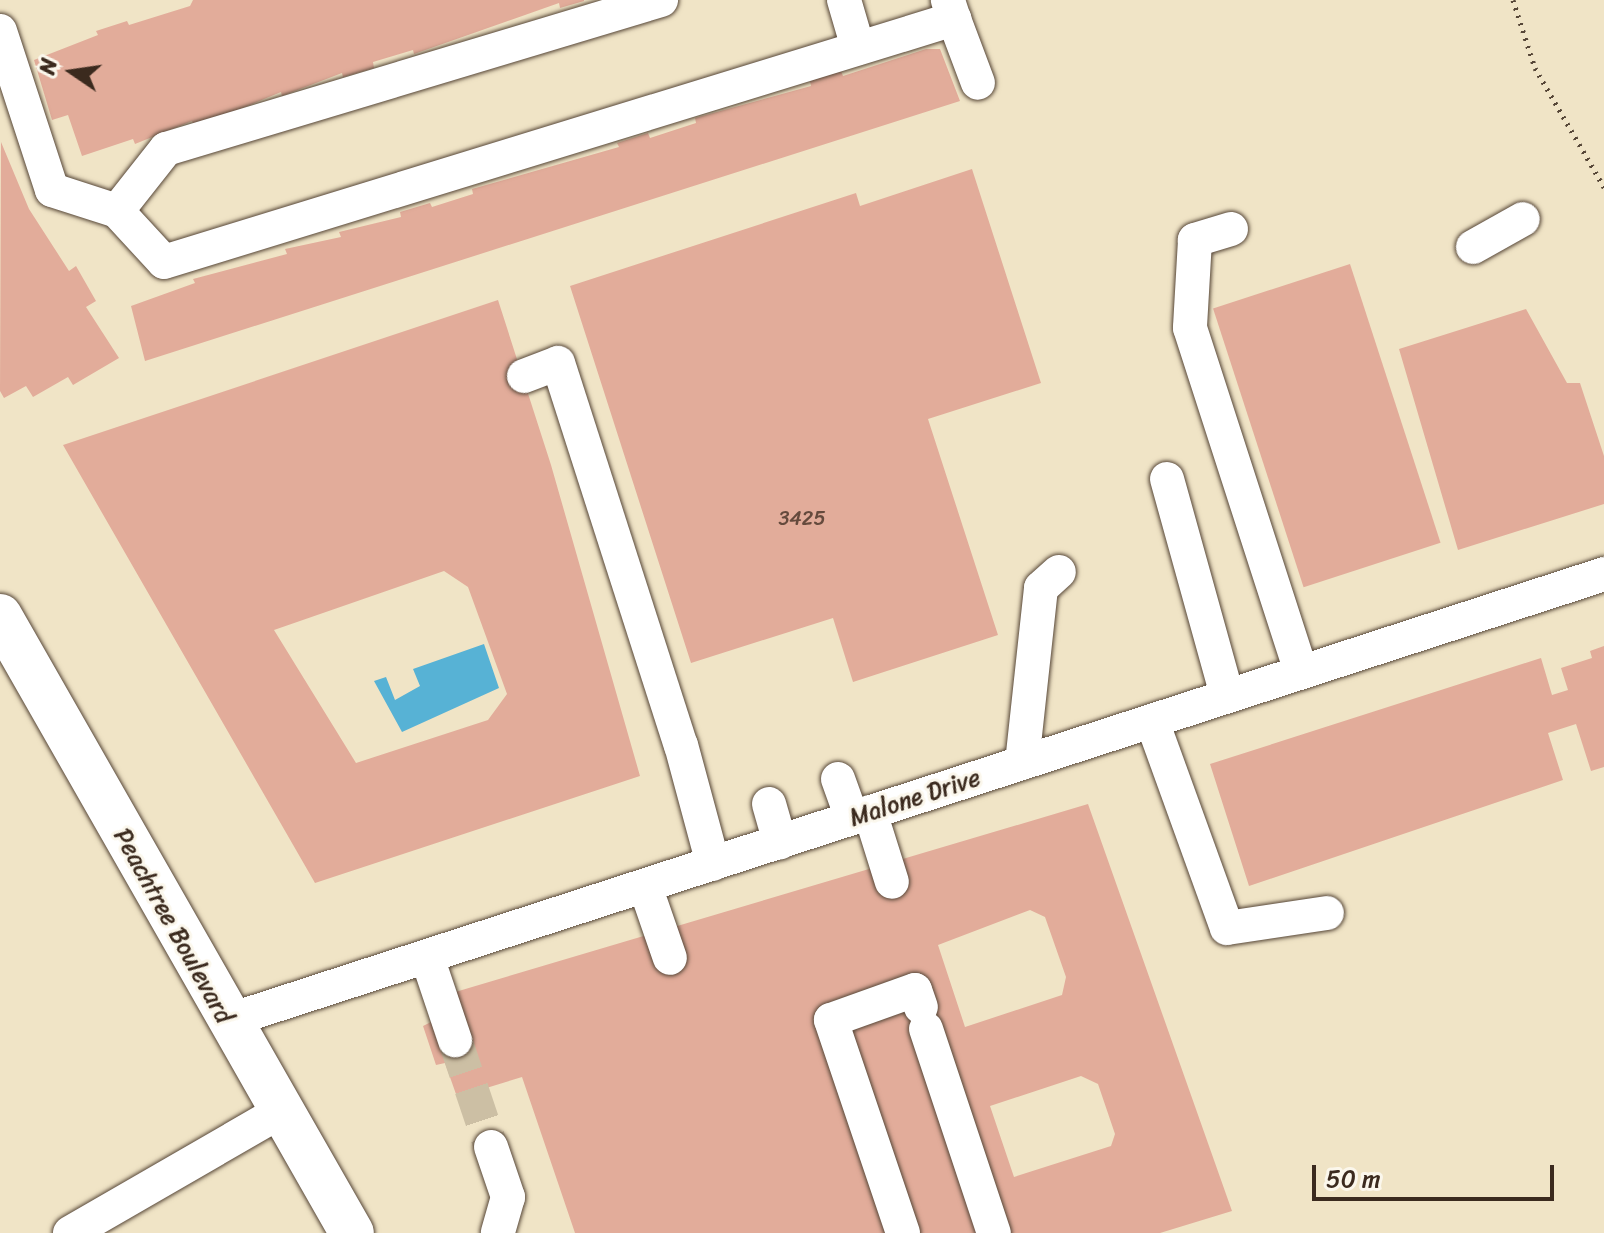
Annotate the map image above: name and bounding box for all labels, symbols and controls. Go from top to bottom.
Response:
north arrow [32,32,112,112]
text: N [27,55,69,78]
house number: 3425 [778,506,826,530]
street label: Malone Drive [846,763,984,833]
street label: Peachtree Boulevard [108,824,238,1028]
scale bar [1316,1149,1558,1199]
text: 50 m [1326,1158,1381,1200]

